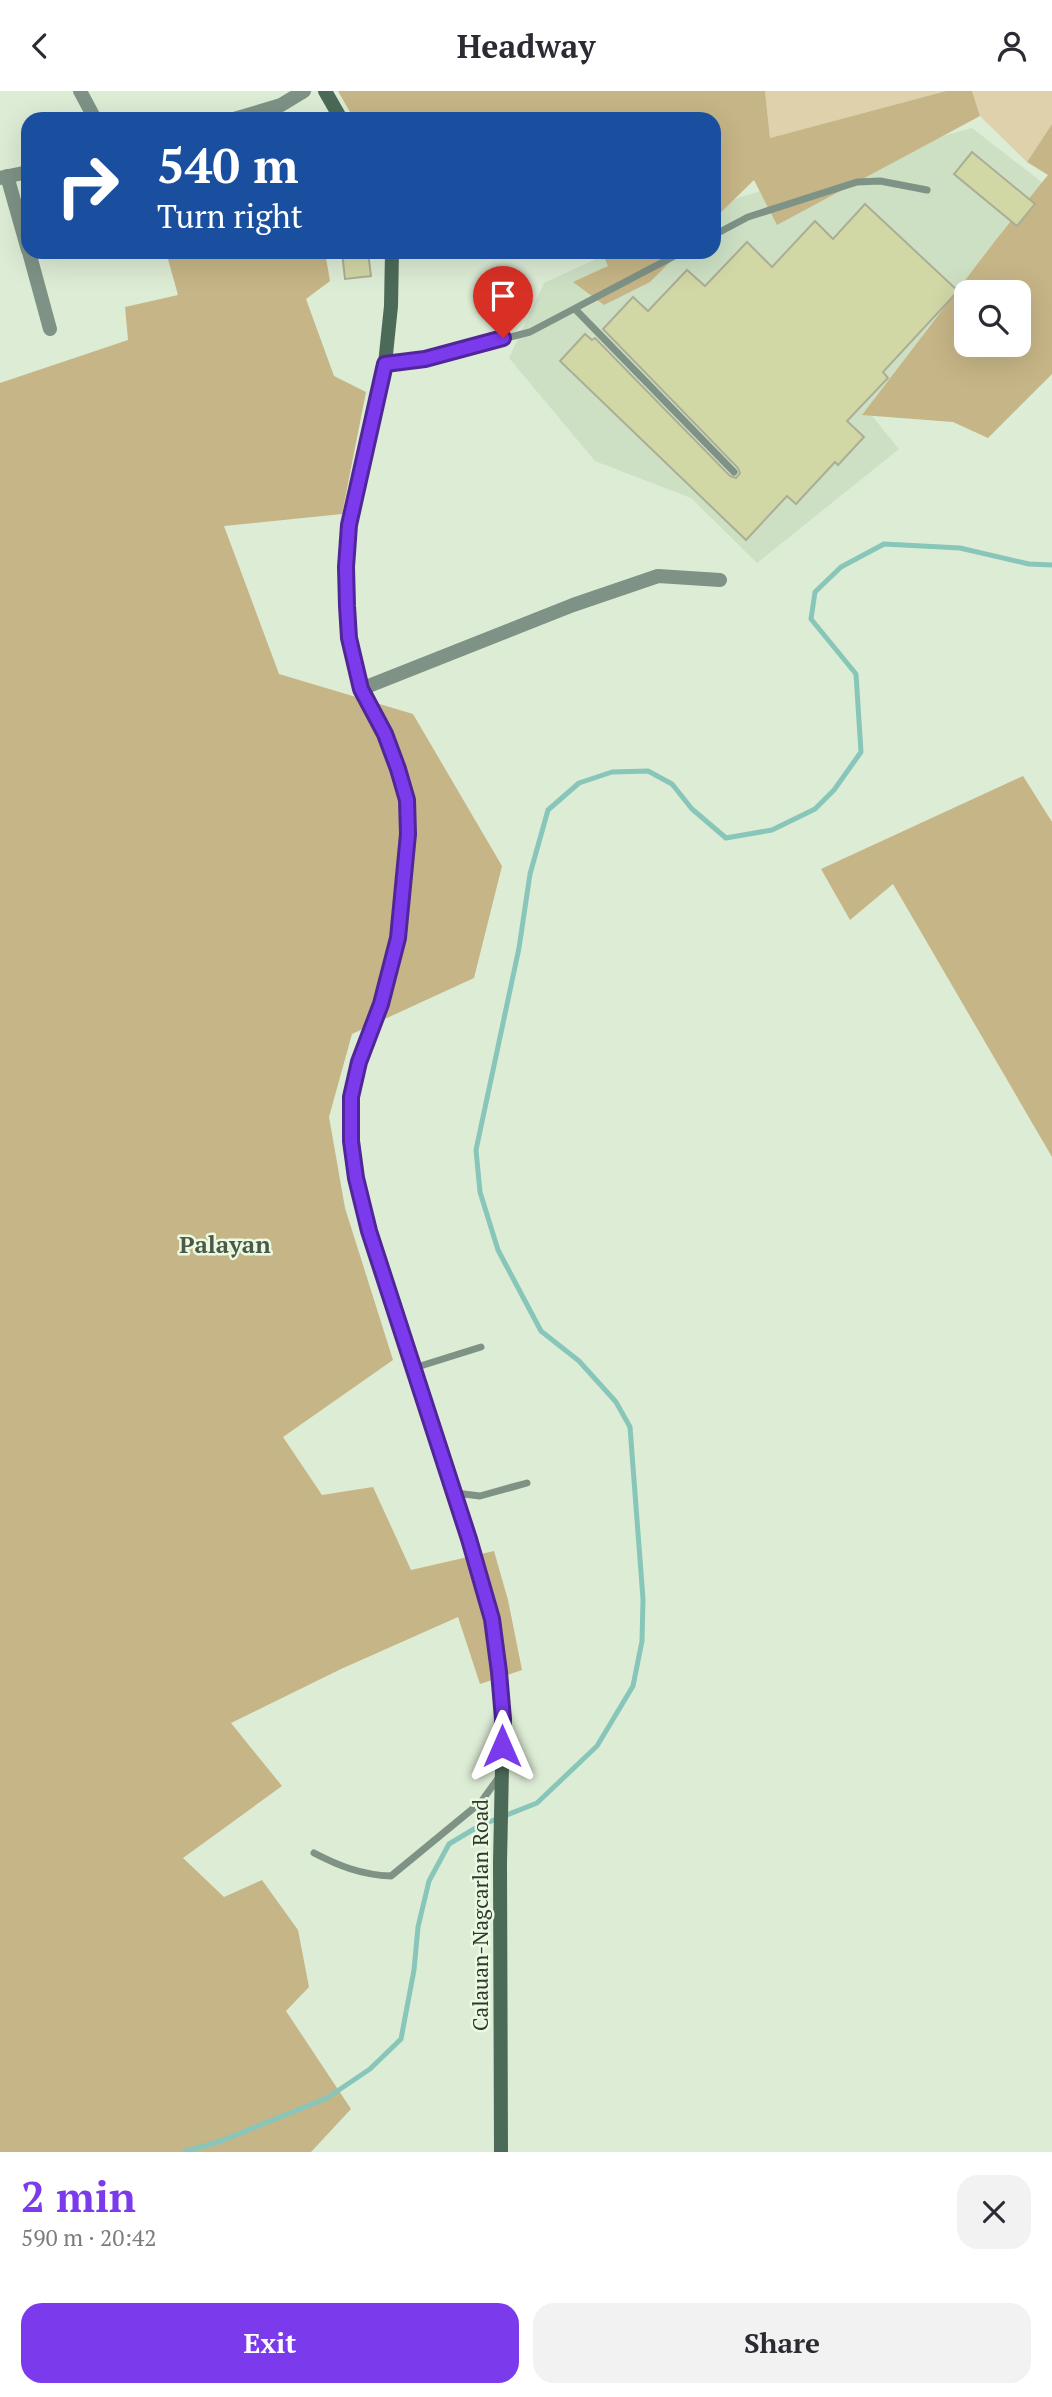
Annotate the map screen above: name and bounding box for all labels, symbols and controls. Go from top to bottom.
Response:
text: Headway [457,25,595,67]
icon: back [21,27,59,65]
icon: person [993,27,1031,65]
text: 540 m [157,132,299,197]
icon: right [42,140,133,231]
text: Turn right [157,195,303,237]
pin [473,266,533,338]
icon: arrive [484,277,522,315]
map controls [954,280,1031,357]
button: search [954,280,1031,357]
district label: Palayan [179,1228,271,1260]
position arrow [465,1709,539,1783]
street label: Calauan-Nagcarlan Road [466,1799,494,2031]
text: 2 min [21,2168,136,2224]
button: close [957,2175,1031,2249]
text: 590 m · 20:42 [21,2222,156,2253]
button: Exit [21,2303,519,2383]
button: Share [533,2303,1031,2383]

